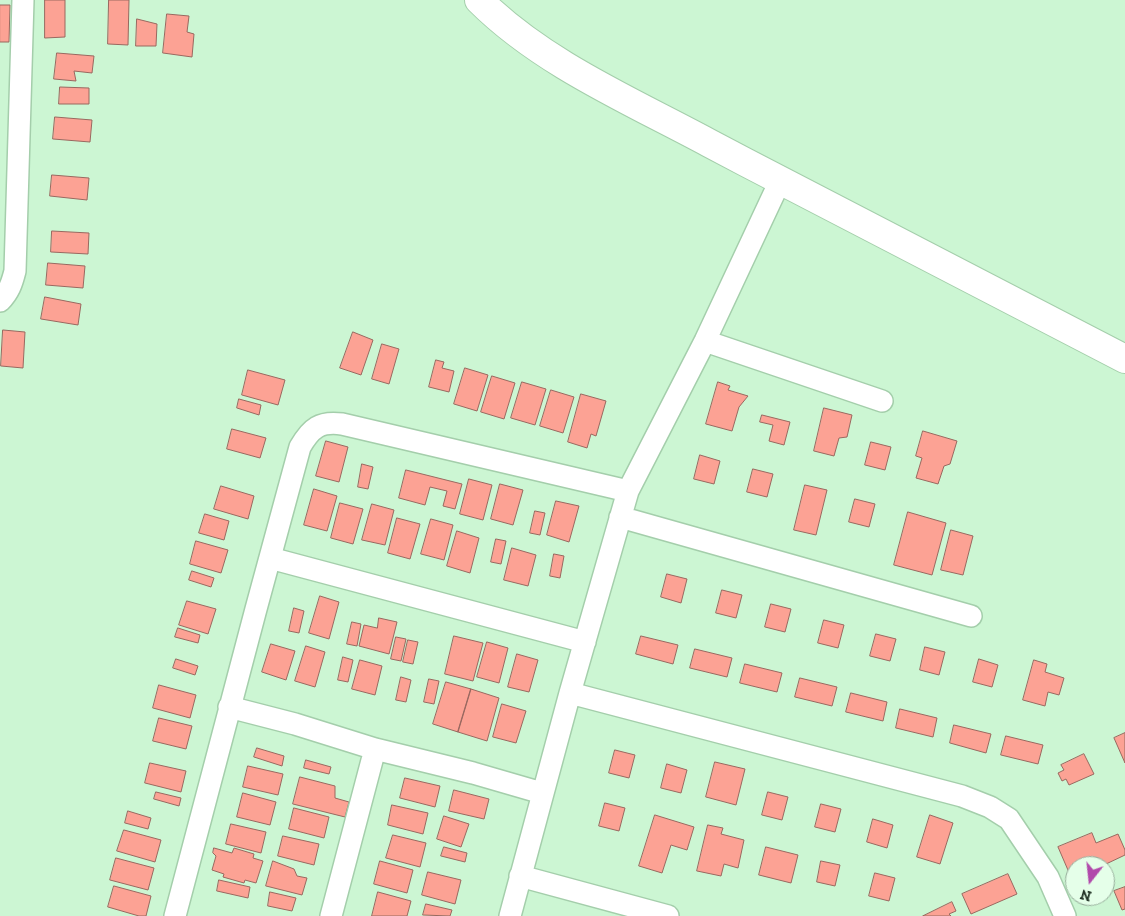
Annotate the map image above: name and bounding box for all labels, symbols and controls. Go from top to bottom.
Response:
north arrow [1065,856,1115,906]
text: N [1079,885,1093,905]

